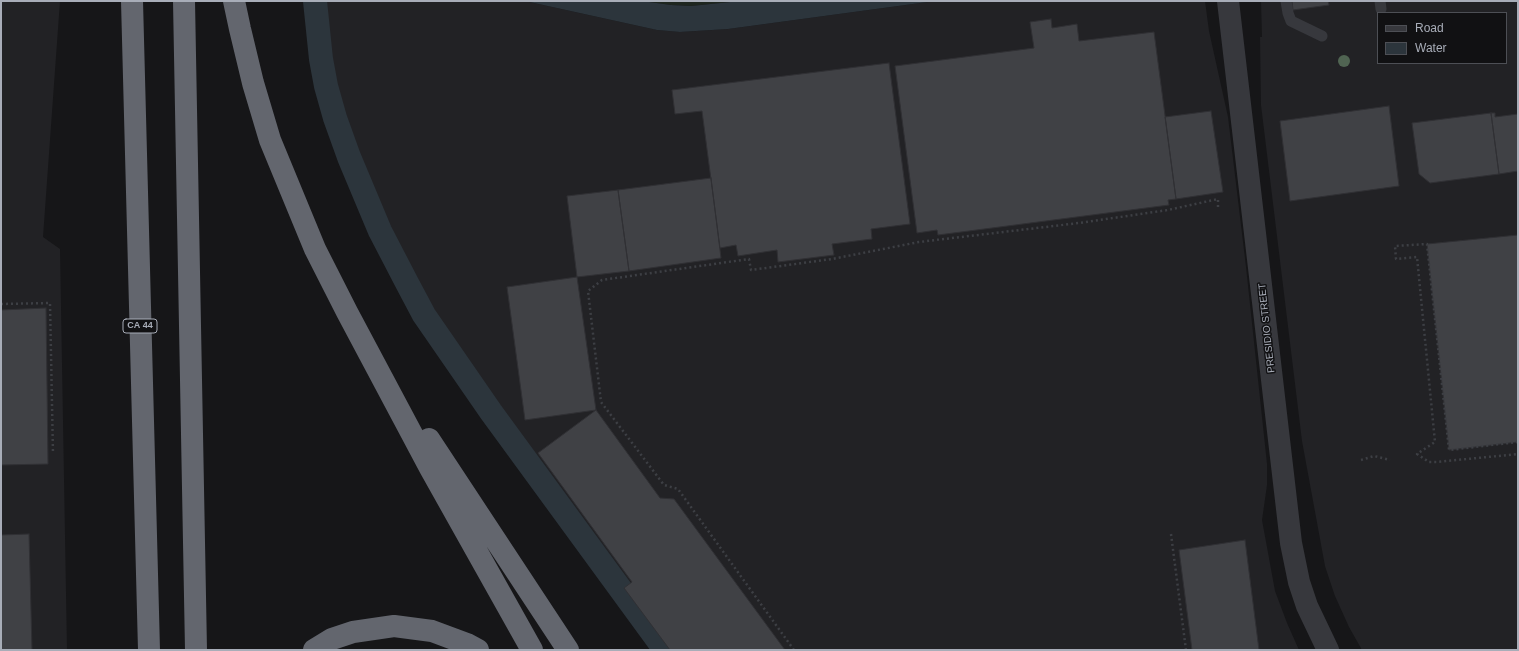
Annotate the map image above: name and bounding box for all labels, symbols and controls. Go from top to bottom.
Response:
legend [1377,12,1507,64]
text: Road [1415,21,1444,35]
text: Water [1415,41,1447,55]
street label: PRESIDIO STREET [1256,283,1278,373]
road number: CA 44 [123,319,157,333]

